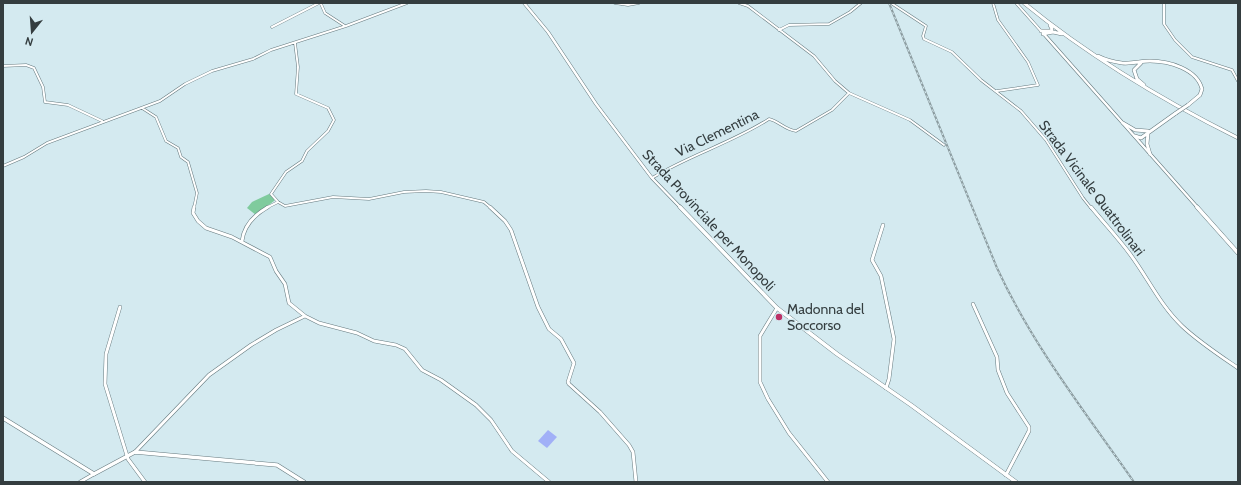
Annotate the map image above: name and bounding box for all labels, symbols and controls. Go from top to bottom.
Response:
north arrow [12,12,52,52]
text: N [23,34,35,49]
street label: Via Clementina [672,105,762,161]
street label: Strada Vicinale Quattrolinari [1035,117,1149,259]
street label: Strada Provinciale per Monopoli [639,145,779,295]
place label: Madonna del Soccorso [787,300,865,334]
marker: Madonna del Soccorso [774,312,784,322]

